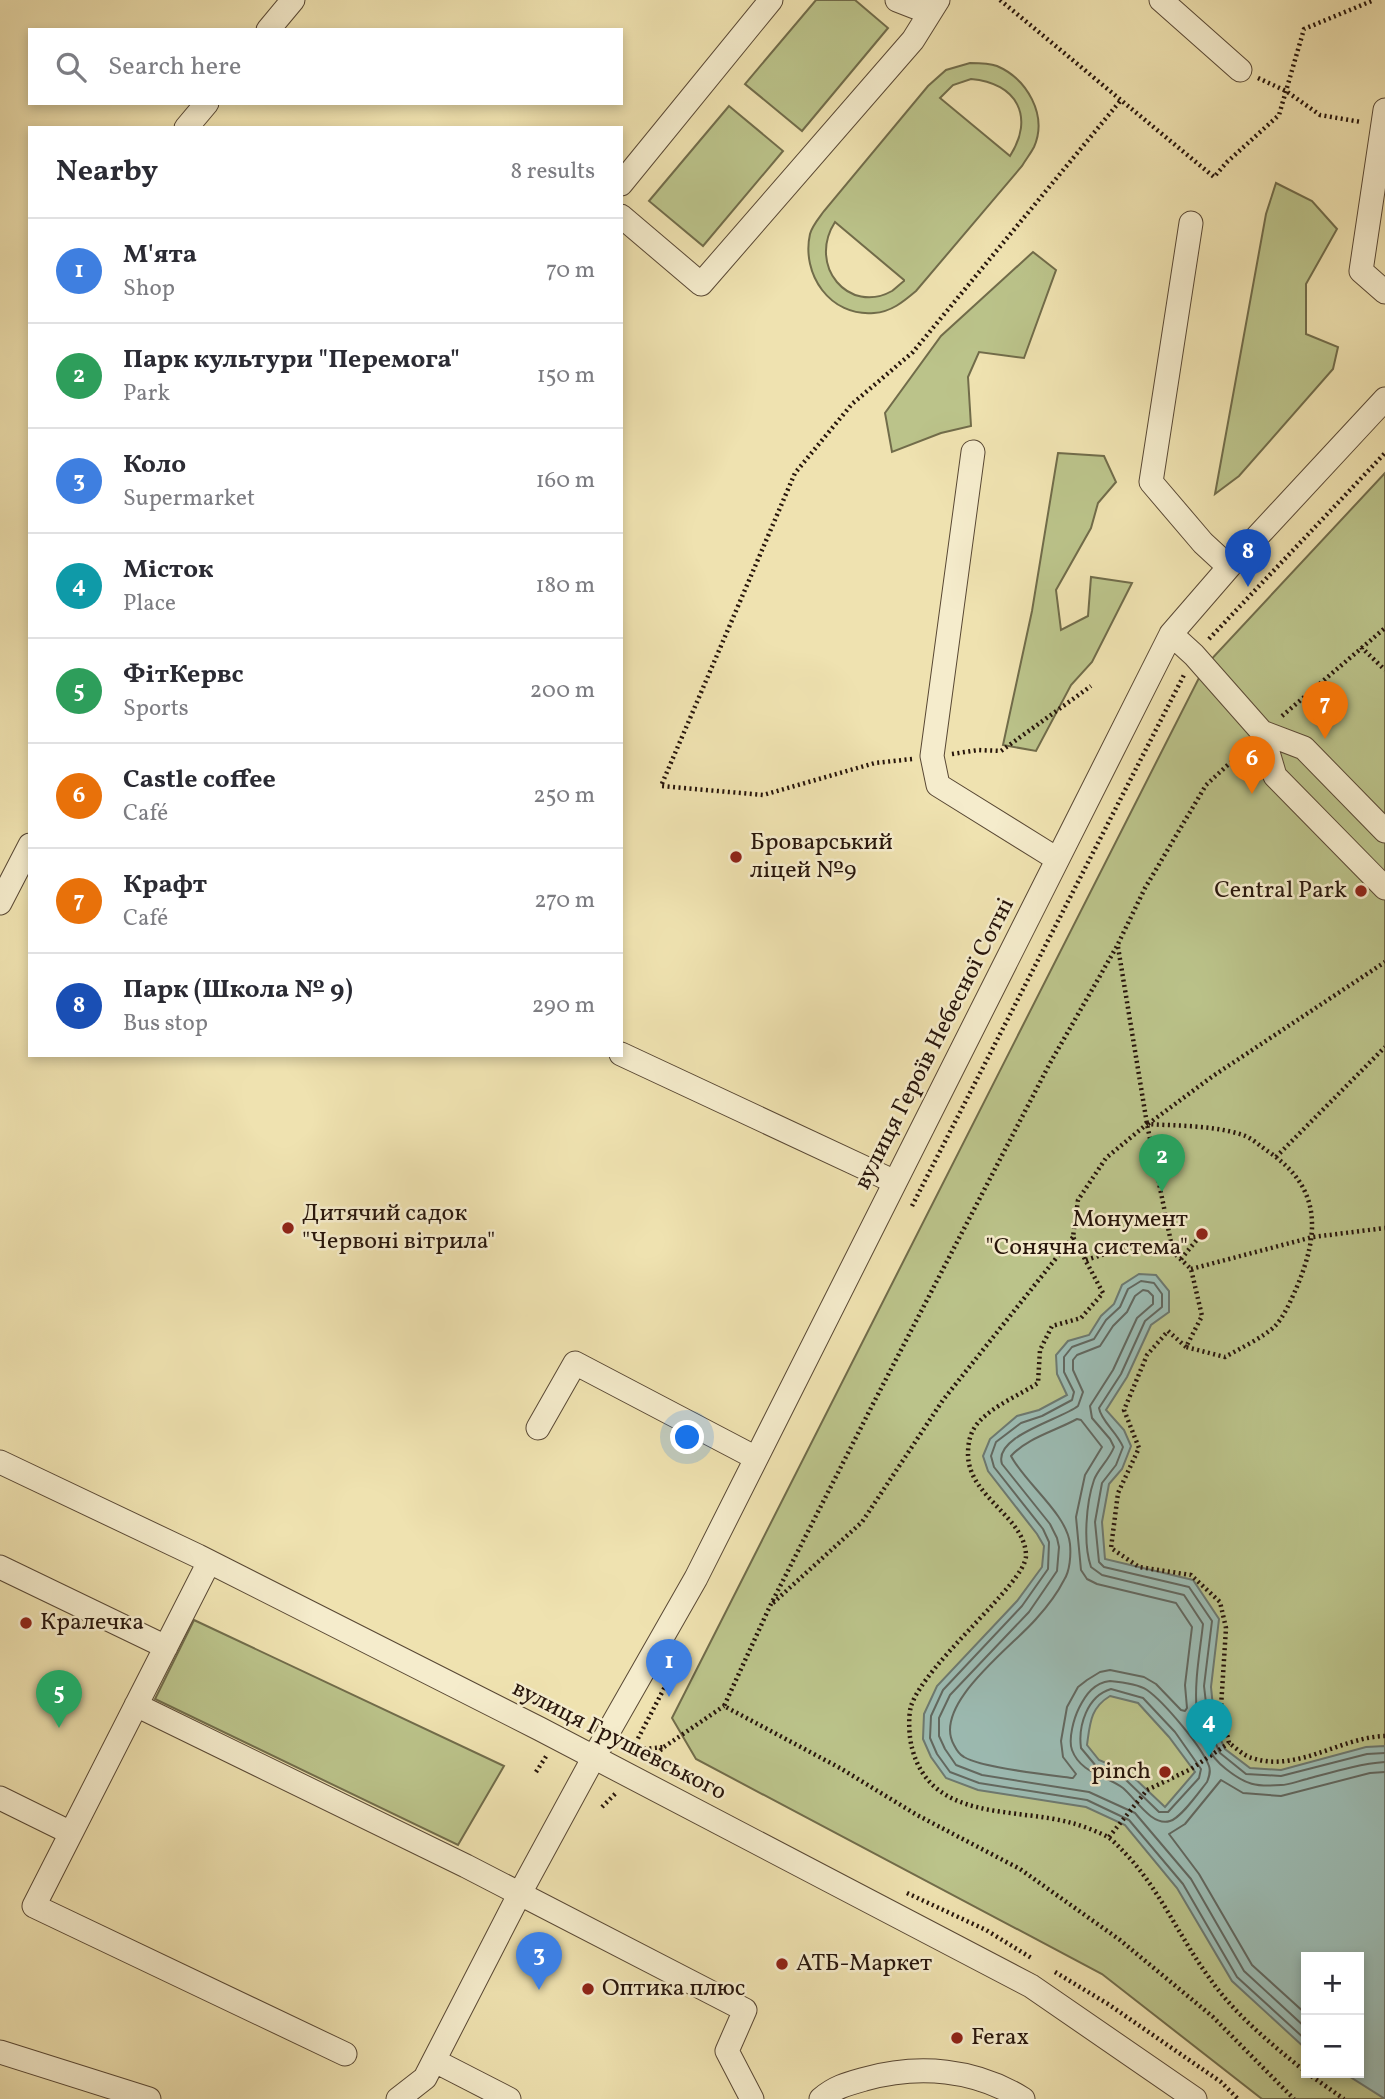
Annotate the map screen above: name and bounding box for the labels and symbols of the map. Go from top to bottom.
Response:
pin: 8 [1225,529,1271,587]
pin: 7 [1302,681,1348,739]
pin: 6 [1229,736,1275,794]
place label: Броварський ліцей №9 [750,826,893,888]
marker: Броварський ліцей №9 [728,849,744,865]
place label: Central Park [1214,874,1347,908]
marker: Central Park [1353,883,1369,899]
street label: вулиця Героїв Небесної Сотні [847,892,1023,1196]
pin: 2 [1139,1134,1185,1192]
place label: Дитячий садок "Червоні вітрила" [302,1197,495,1259]
place label: Монумент "Сонячна система" [985,1203,1188,1265]
marker: Дитячий садок "Червоні вітрила" [280,1220,296,1236]
marker: Монумент "Сонячна система" [1194,1226,1210,1242]
your location [670,1420,704,1454]
place label: Кралечка [40,1606,144,1640]
marker: Кралечка [18,1615,34,1631]
pin: 1 [646,1639,692,1697]
pin: 5 [36,1670,82,1728]
street label: вулиця Грушевського [506,1672,732,1810]
pin: 4 [1186,1699,1232,1757]
place label: pinch [1091,1755,1151,1789]
marker: pinch [1157,1764,1173,1780]
pin: 3 [516,1932,562,1990]
place label: АТБ-Маркет [796,1947,932,1981]
marker: АТБ-Маркет [774,1956,790,1972]
place label: Оптика плюс [602,1972,746,2006]
marker: Оптика плюс [580,1981,596,1997]
place label: Ferax [971,2021,1029,2055]
marker: Ferax [949,2030,965,2046]

